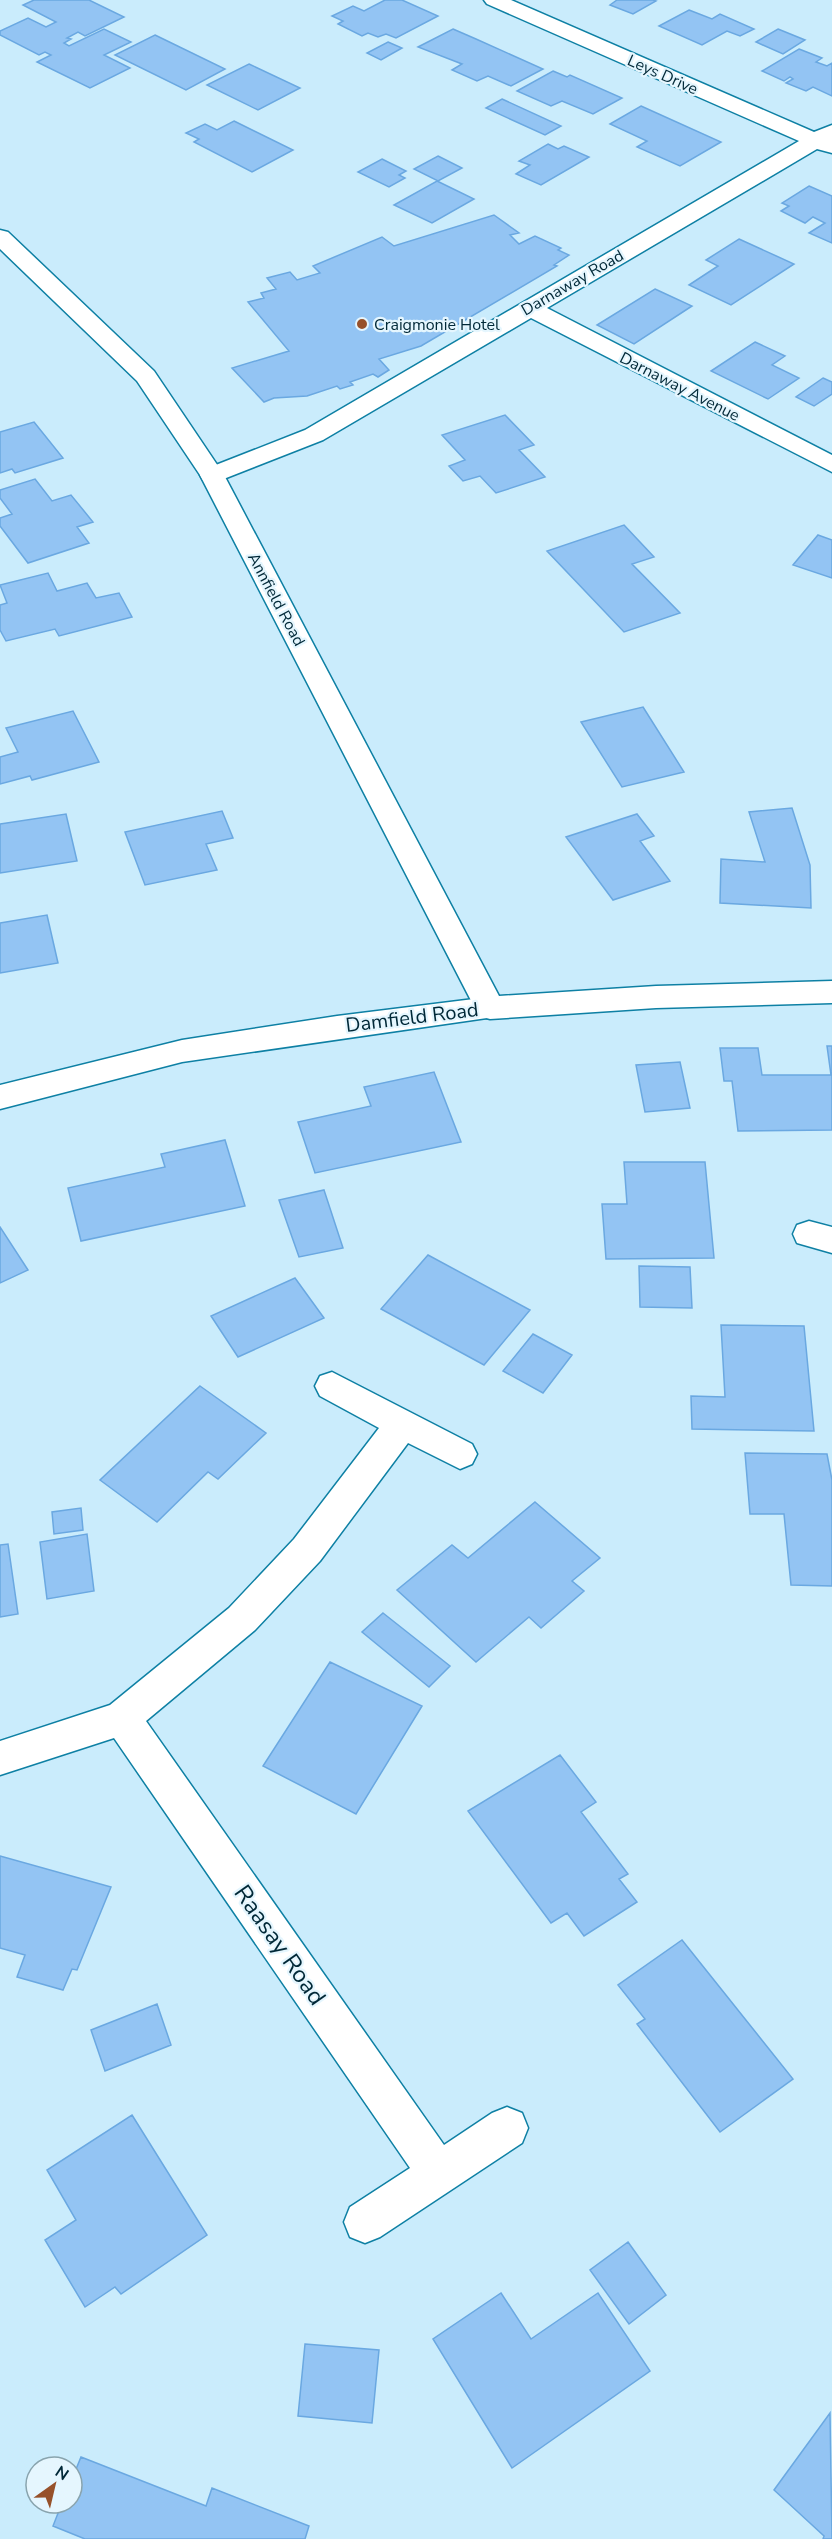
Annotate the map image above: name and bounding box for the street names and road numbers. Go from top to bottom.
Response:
street label: Leys Drive [624,50,701,100]
street label: Darnaway Road [517,245,628,321]
street label: Darnaway Avenue [616,347,743,427]
street label: Annfield Road [242,549,310,650]
street label: Damfield Road [344,996,480,1039]
street label: Raasay Road [227,1879,333,2011]

